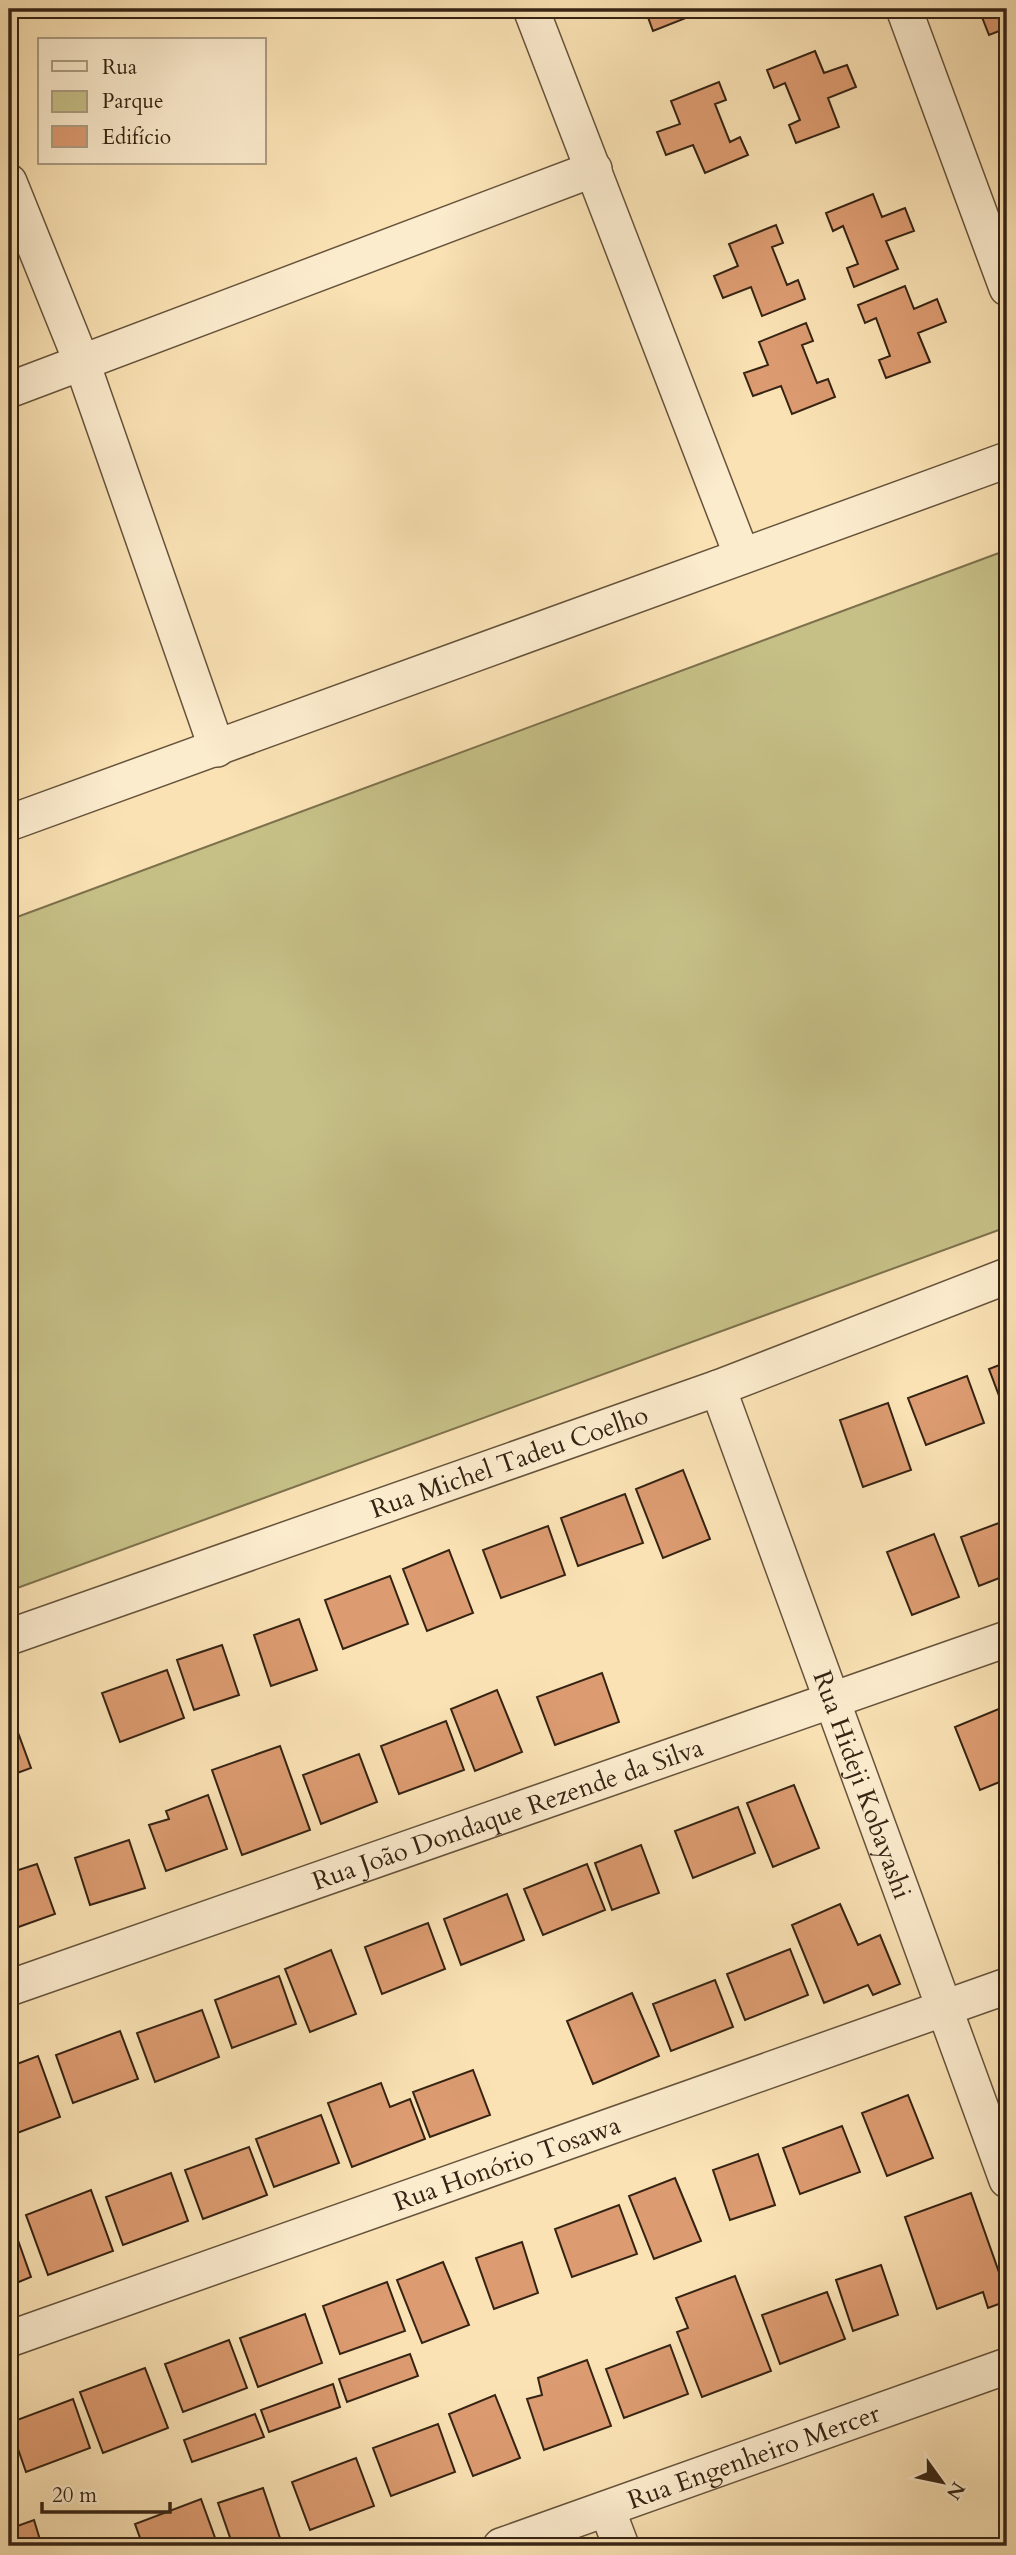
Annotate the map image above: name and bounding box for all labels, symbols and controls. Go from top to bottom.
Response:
legend [38,38,266,164]
text: Rua [102,53,137,82]
text: Parque [102,87,163,116]
text: Edifício [102,123,171,152]
street label: Rua Michel Tadeu Coelho [366,1397,653,1527]
street label: Rua Hideji Kobayashi [804,1666,920,1904]
street label: Rua João Dondaque Rezende da Silva [307,1730,708,1899]
street label: Rua Honório Tosawa [389,2107,625,2220]
street label: Rua Engenheiro Mercer [623,2396,885,2518]
north arrow [908,2446,978,2516]
scale bar [42,2471,170,2515]
text: N [940,2477,971,2505]
text: 20 m [52,2481,97,2510]

